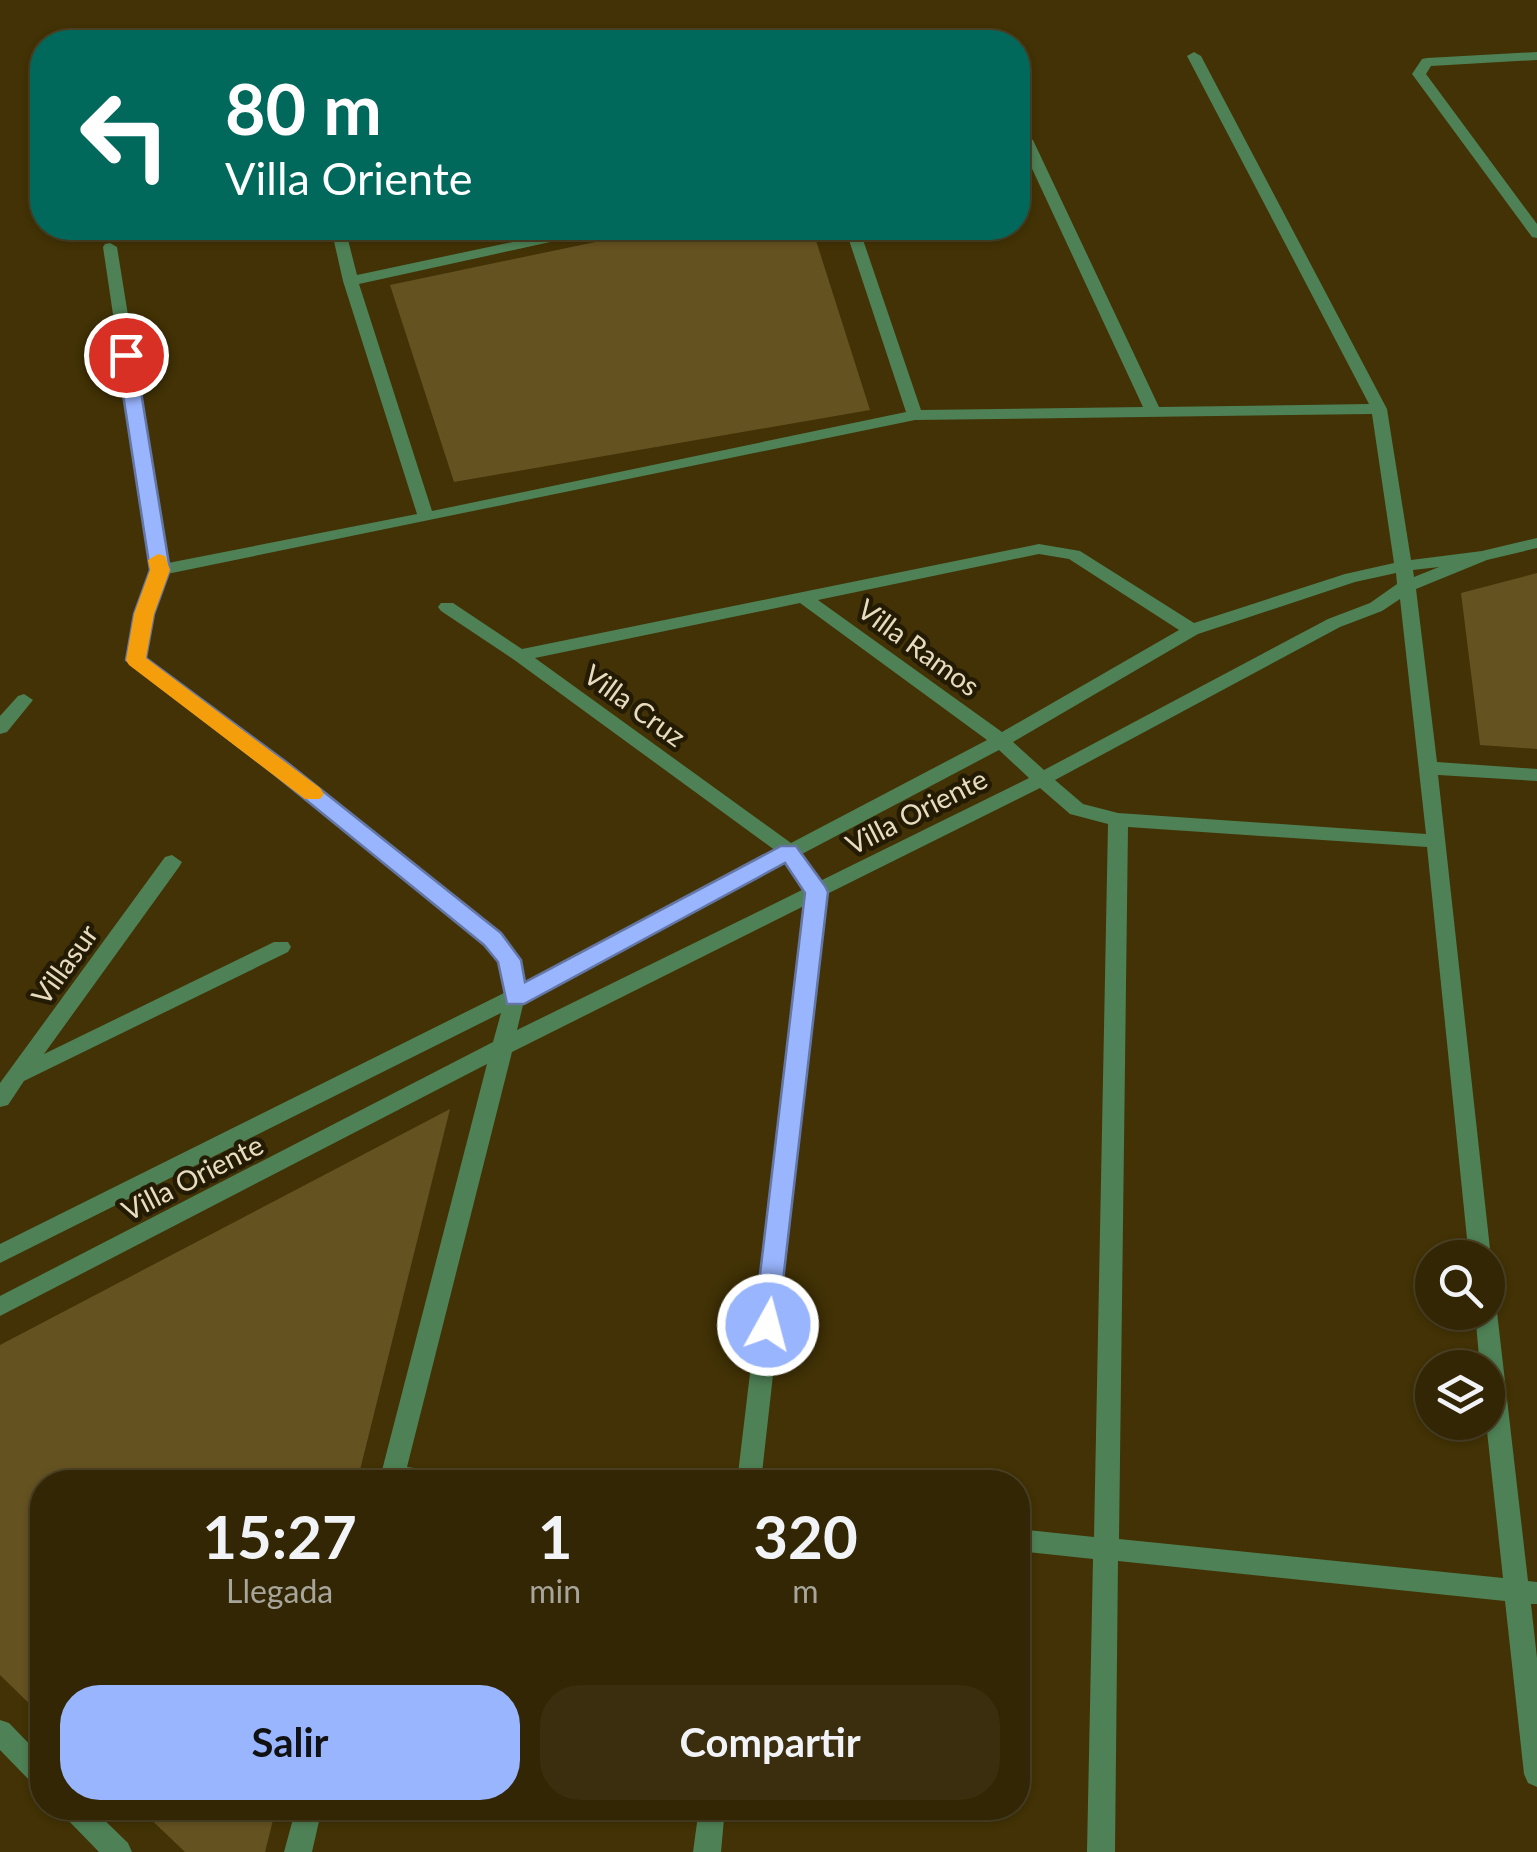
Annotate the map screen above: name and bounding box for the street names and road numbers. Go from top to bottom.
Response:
street label: Villa Ramos [851,591,987,703]
street label: Villa Cruz [578,657,692,753]
street label: Villa Oriente [840,761,992,861]
street label: Villasur [24,917,104,1011]
street label: Villa Oriente [116,1127,268,1227]

